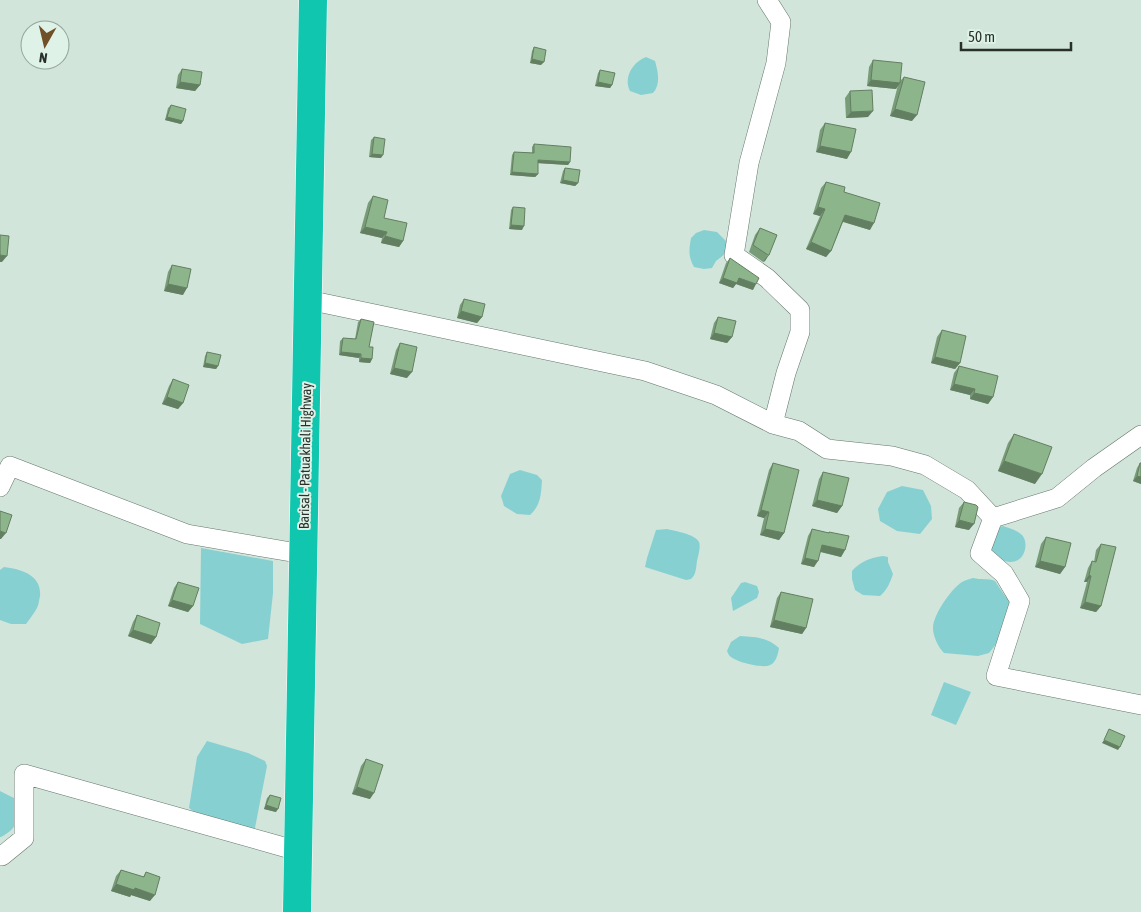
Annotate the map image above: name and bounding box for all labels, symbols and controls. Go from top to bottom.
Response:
north arrow [20,20,70,70]
scale bar [961,20,1071,52]
text: 50 m [968,28,995,45]
text: N [38,49,48,66]
street label: Barisal - Patuakhali Highway [296,382,314,529]

